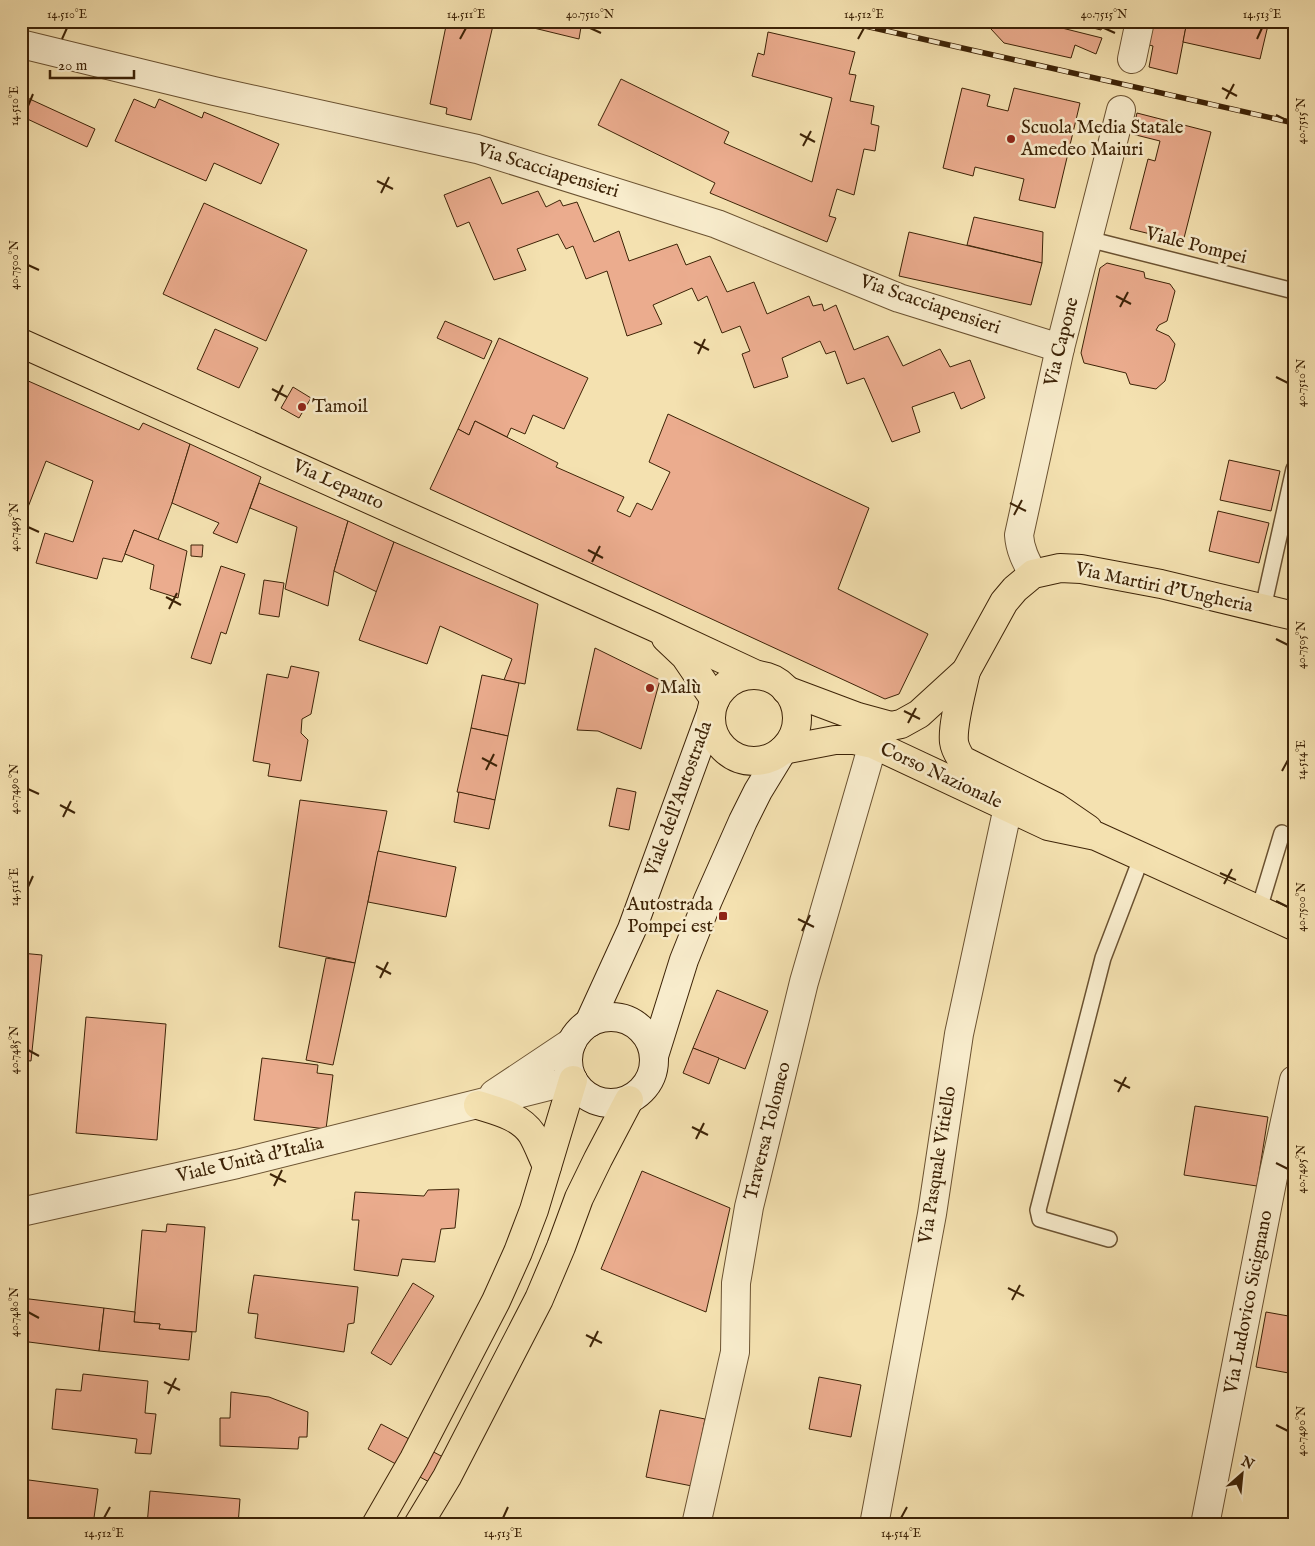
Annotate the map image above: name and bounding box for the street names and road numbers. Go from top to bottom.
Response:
street label: Via Scacciapensieri [473,138,622,204]
street label: Viale Pompei [1142,222,1249,270]
street label: Via Scacciapensieri [856,269,1003,340]
street label: Via Capone [1039,295,1085,390]
street label: Via Lepanto [288,454,387,516]
street label: Via Martiri d'Ungheria [1072,557,1256,619]
street label: Viale dell'Autostrada [639,717,719,881]
street label: Corso Nazionale [876,737,1006,815]
street label: Traversa Tolomeo [739,1059,797,1203]
street label: Via Pasquale Vitiello [914,1084,962,1247]
street label: Viale Unità d'Italia [173,1131,326,1189]
street label: Via Ludovico Sicignano [1219,1208,1279,1397]

